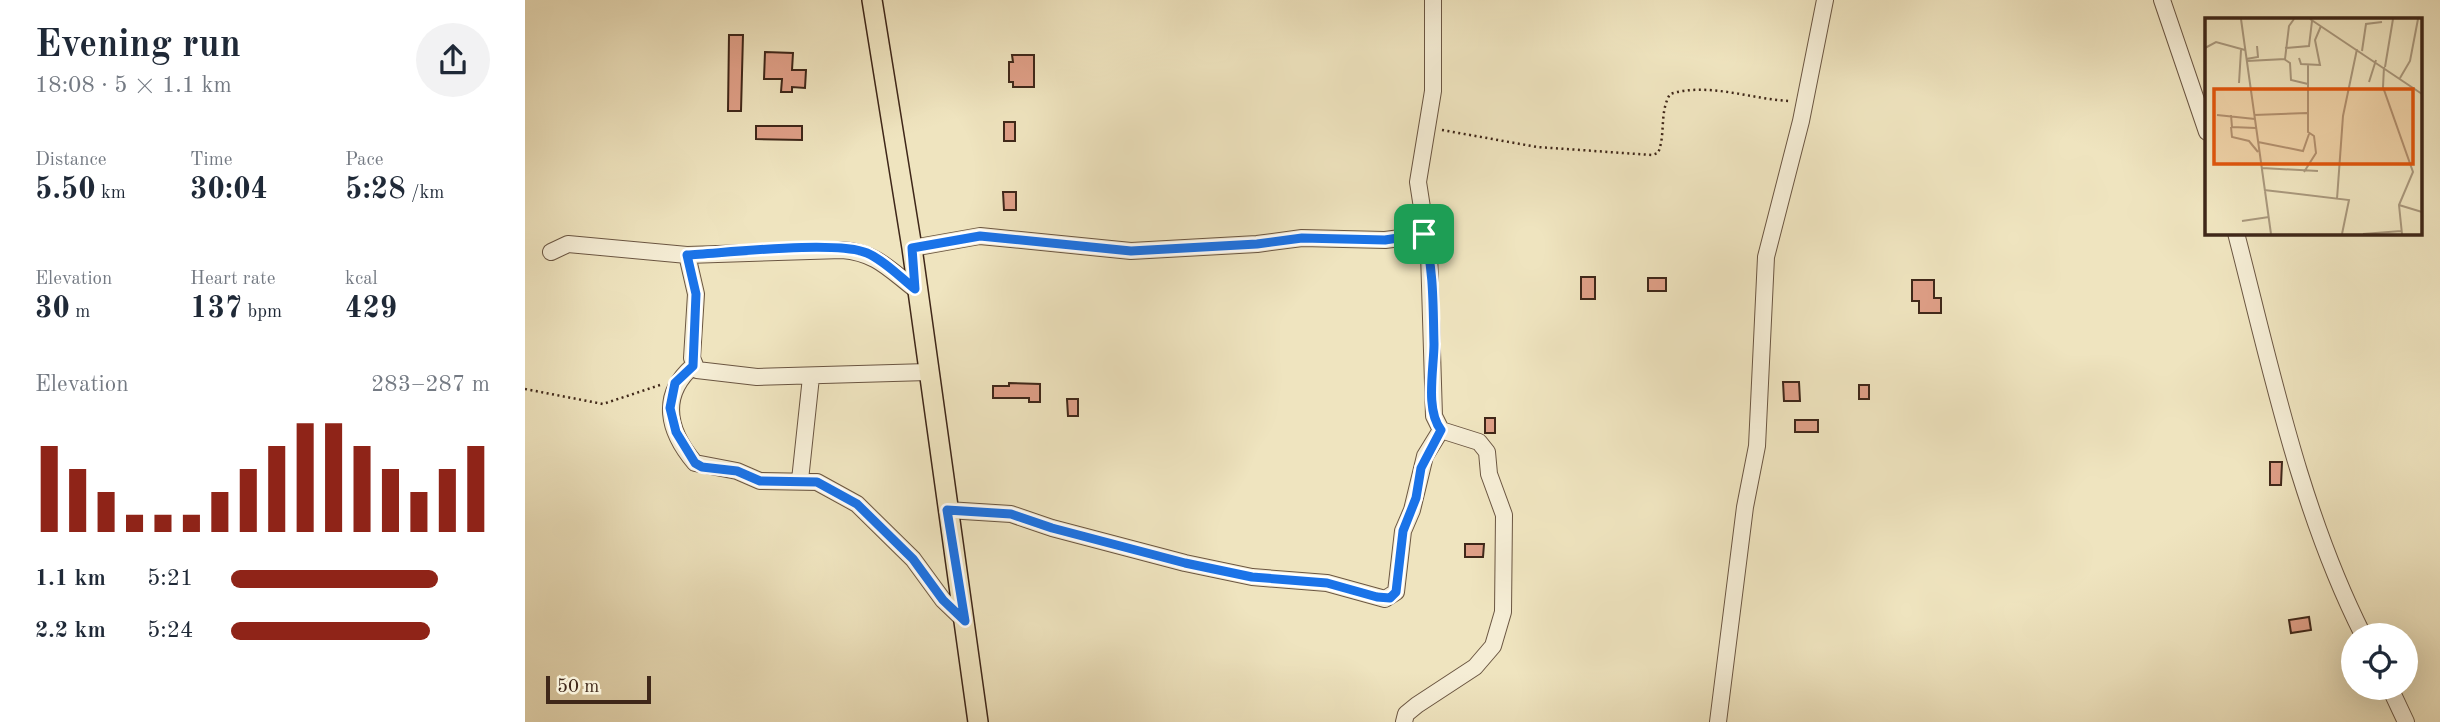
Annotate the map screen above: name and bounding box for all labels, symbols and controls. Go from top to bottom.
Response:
inset map [2205,18,2423,234]
button: share [416,23,490,97]
text: Evening run [35,27,241,65]
text: 18:08 · 5 × 1.1 km [35,74,232,97]
text: Distance [35,151,107,170]
text: Time [190,151,233,170]
text: Pace [345,151,384,170]
text: 5.50 [35,175,96,205]
text: 30:04 [190,175,268,205]
text: 5:28 [345,175,406,205]
text: km [96,184,126,203]
text: /km [406,184,444,203]
pin [1394,204,1454,264]
icon: arrive [1405,215,1443,253]
text: Elevation [35,270,112,289]
text: Heart rate [190,270,275,289]
text: kcal [345,270,378,289]
text: 30 [35,294,70,324]
text: 137 [190,294,242,324]
text: 429 [345,294,397,324]
text: m [70,303,90,322]
text: bpm [242,303,282,322]
text: Elevation [35,373,129,396]
text: 283–287 m [371,373,490,396]
text: 1.1 km [35,567,106,590]
text: 5:21 [147,567,193,590]
text: 2.2 km [35,619,106,642]
text: 5:24 [147,619,193,642]
map controls [2341,623,2418,700]
button: locate [2341,623,2418,700]
scale bar [546,673,651,705]
text: 50 m [557,678,599,697]

